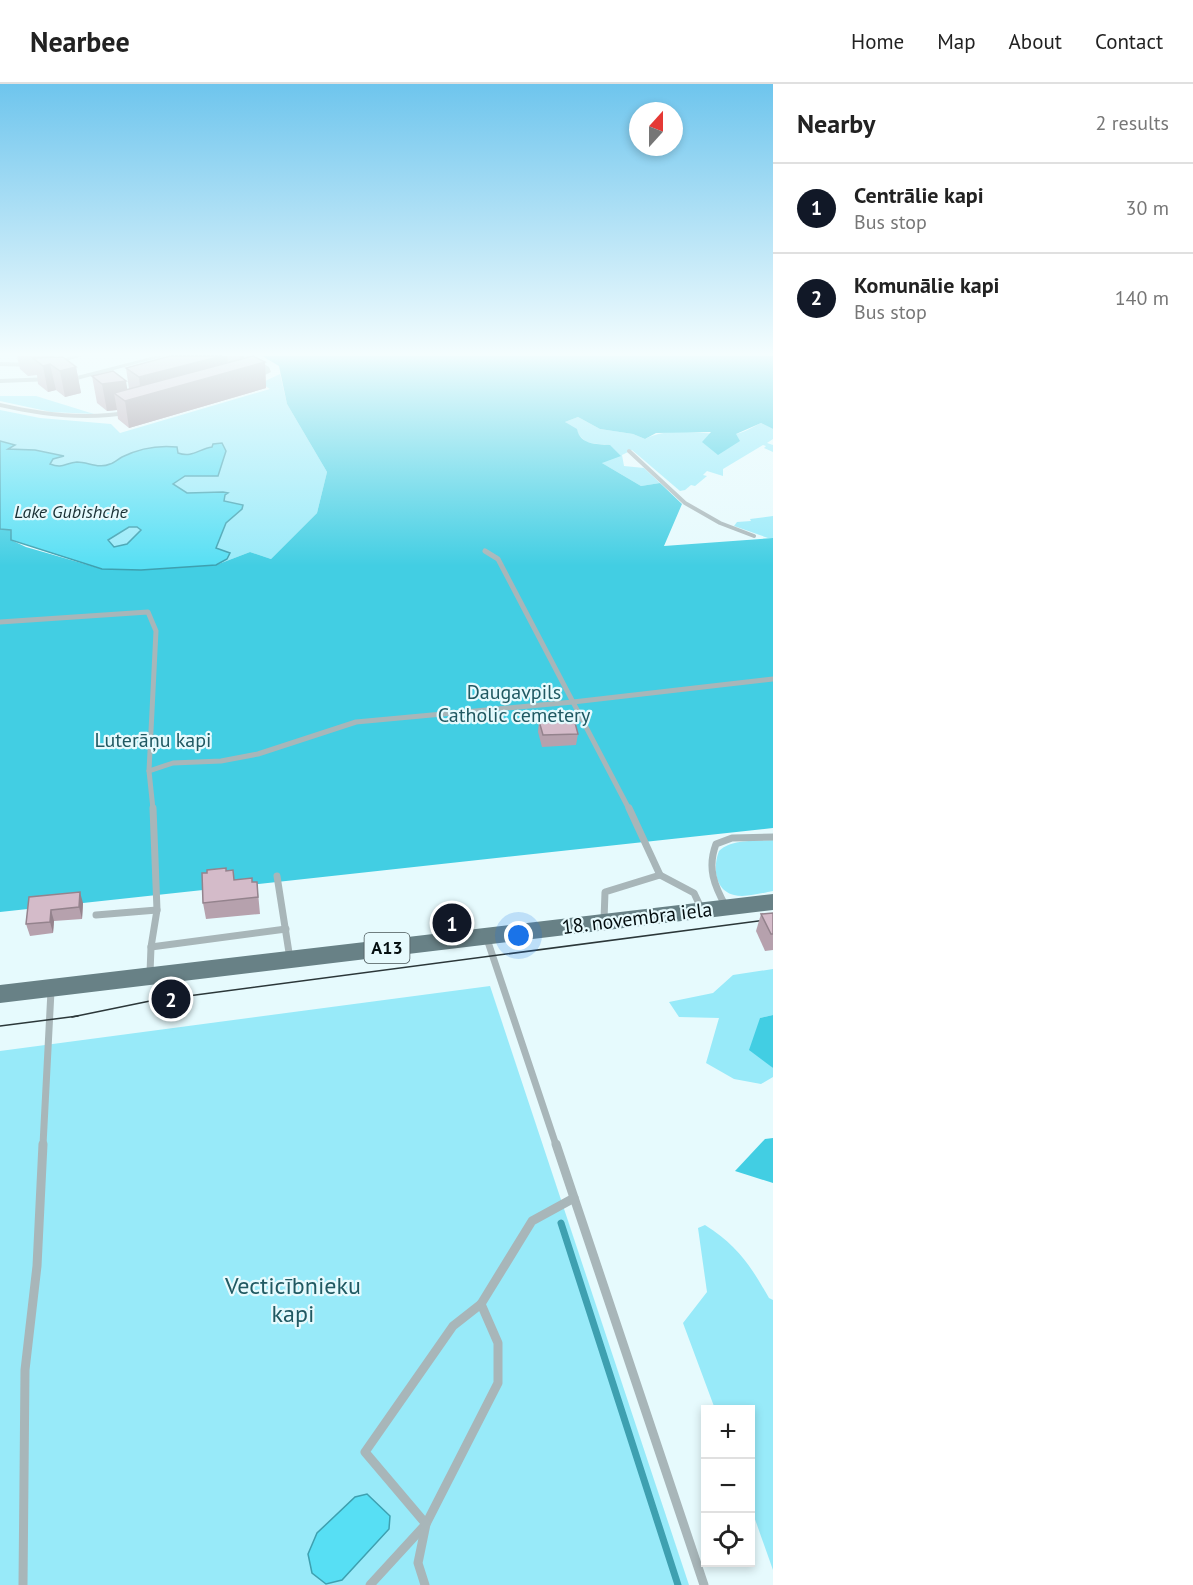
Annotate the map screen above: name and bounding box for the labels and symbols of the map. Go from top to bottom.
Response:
north arrow [629,102,683,156]
water label: Lake Gubishche [14,500,128,523]
park label: Daugavpils Catholic cemetery [438,679,591,728]
park label: Luterāņu kapi [95,727,211,753]
street label: 18. novembra iela [560,896,714,940]
pin: 1 [432,900,472,946]
your location [504,921,533,950]
road number: A13 [364,933,410,963]
pin: 2 [152,976,190,1022]
park label: Vecticībnieku kapi [224,1270,361,1329]

